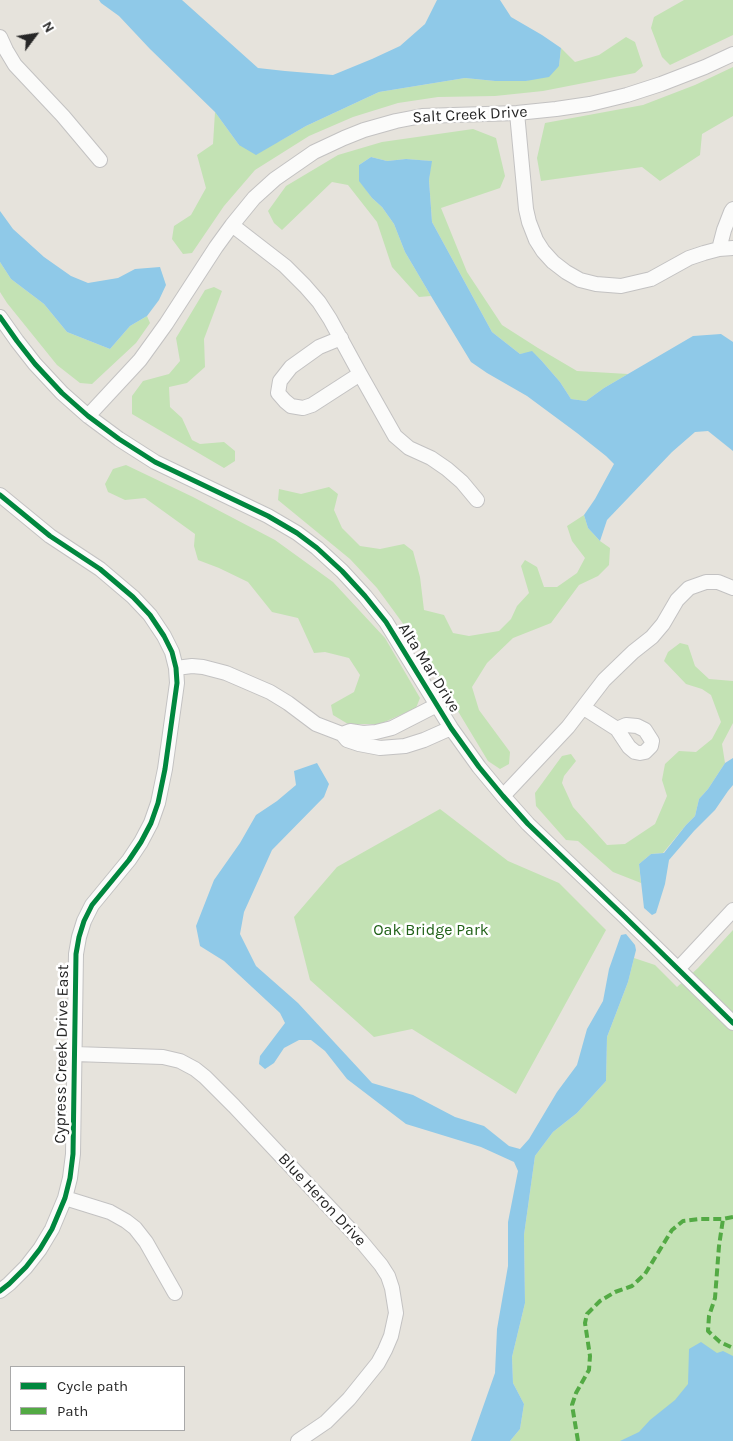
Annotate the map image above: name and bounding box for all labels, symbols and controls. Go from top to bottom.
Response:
north arrow [10,10,60,60]
text: N [38,18,58,36]
street label: Salt Creek Drive [412,102,528,128]
street label: Alta Mar Drive [394,620,464,716]
park label: Oak Bridge Park [373,920,489,940]
street label: Cypress Creek Drive East [51,964,73,1144]
street label: Blue Heron Drive [274,1149,370,1251]
legend [10,1366,185,1431]
text: Cycle path [57,1377,128,1395]
text: Path [57,1402,88,1420]

